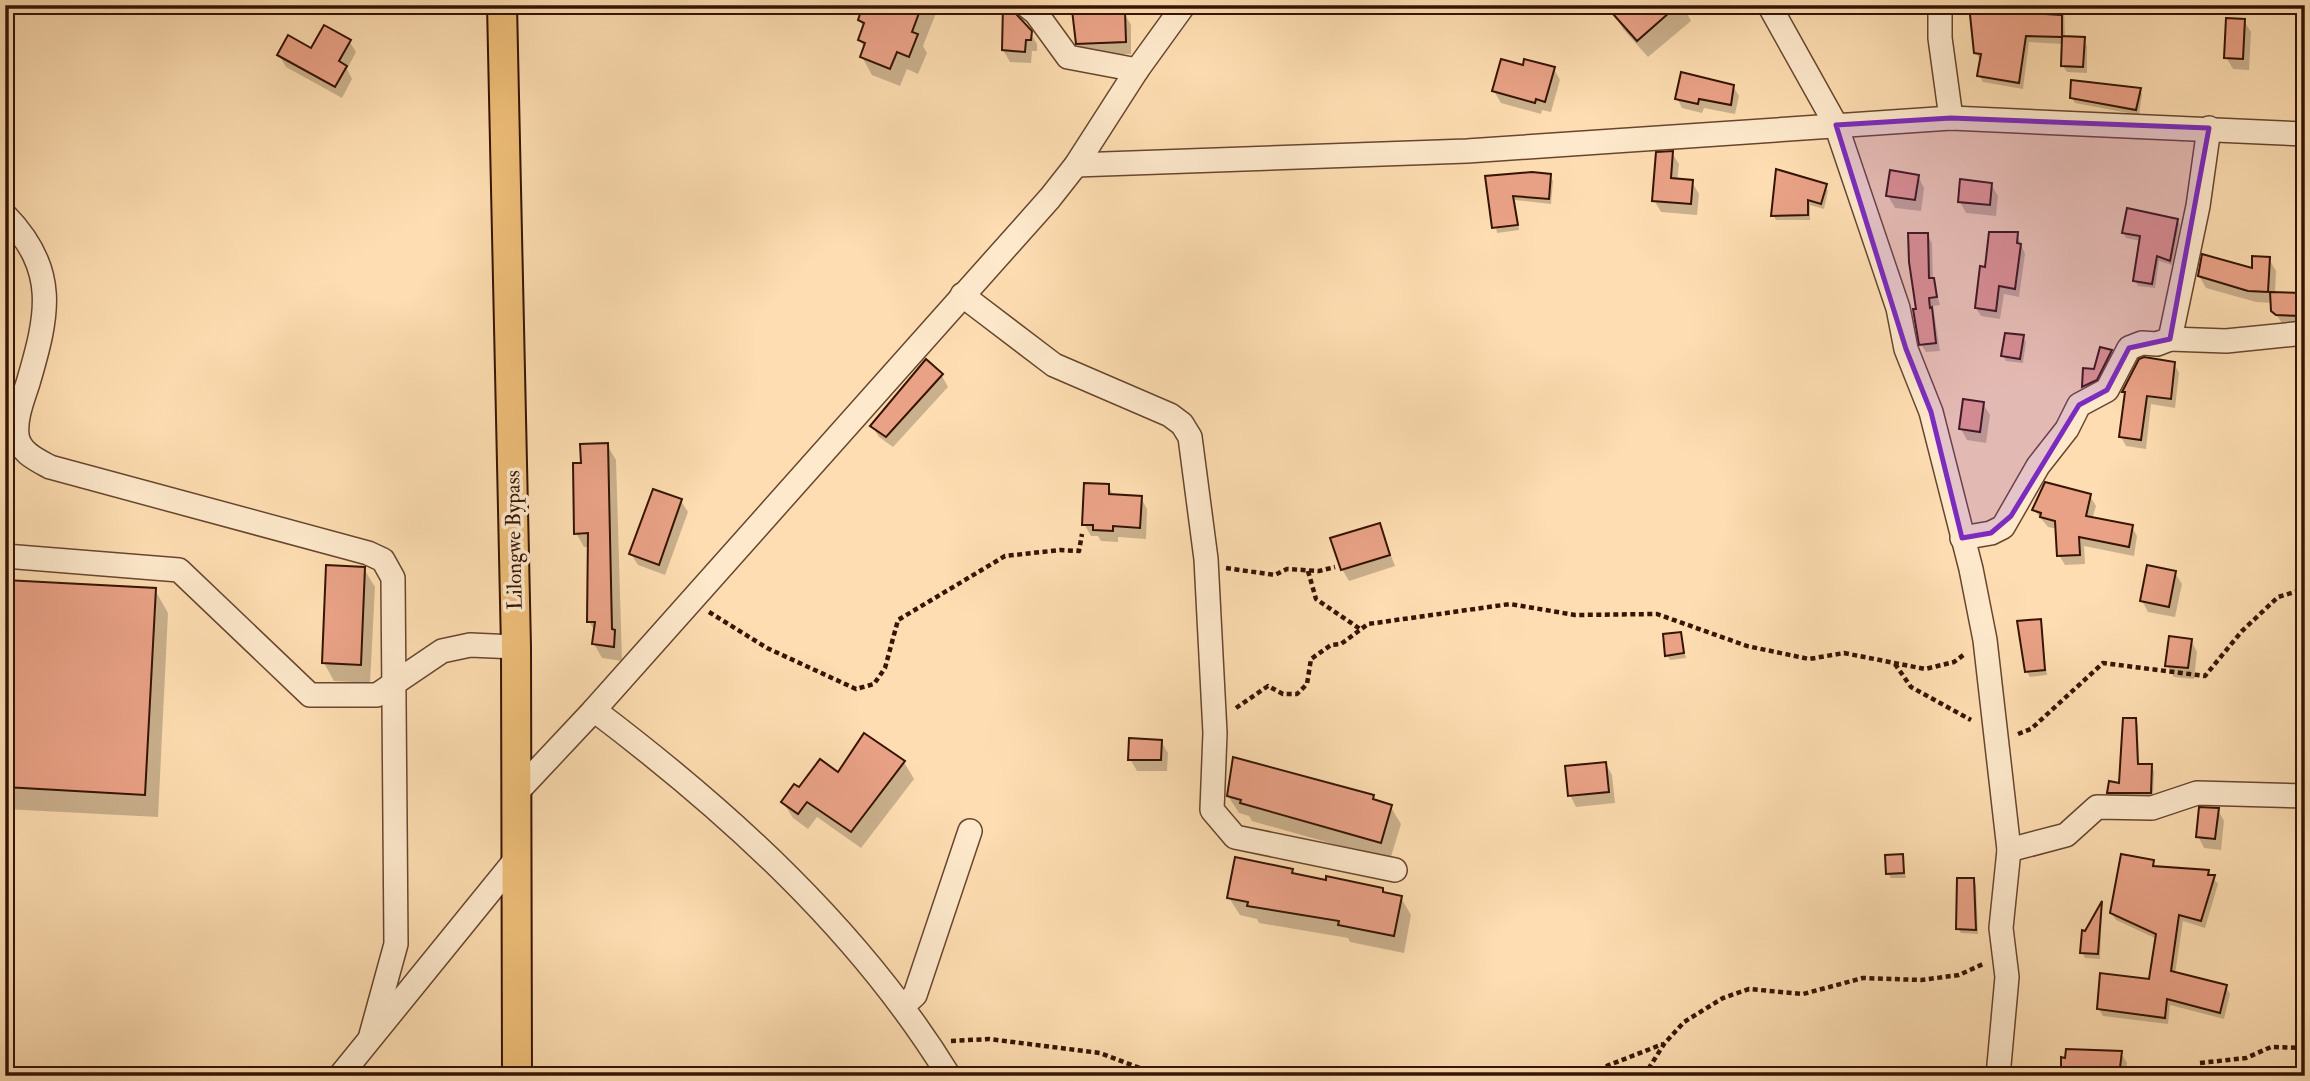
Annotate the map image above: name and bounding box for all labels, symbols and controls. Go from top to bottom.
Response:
street label: Lilongwe Bypass [499,470,529,610]

